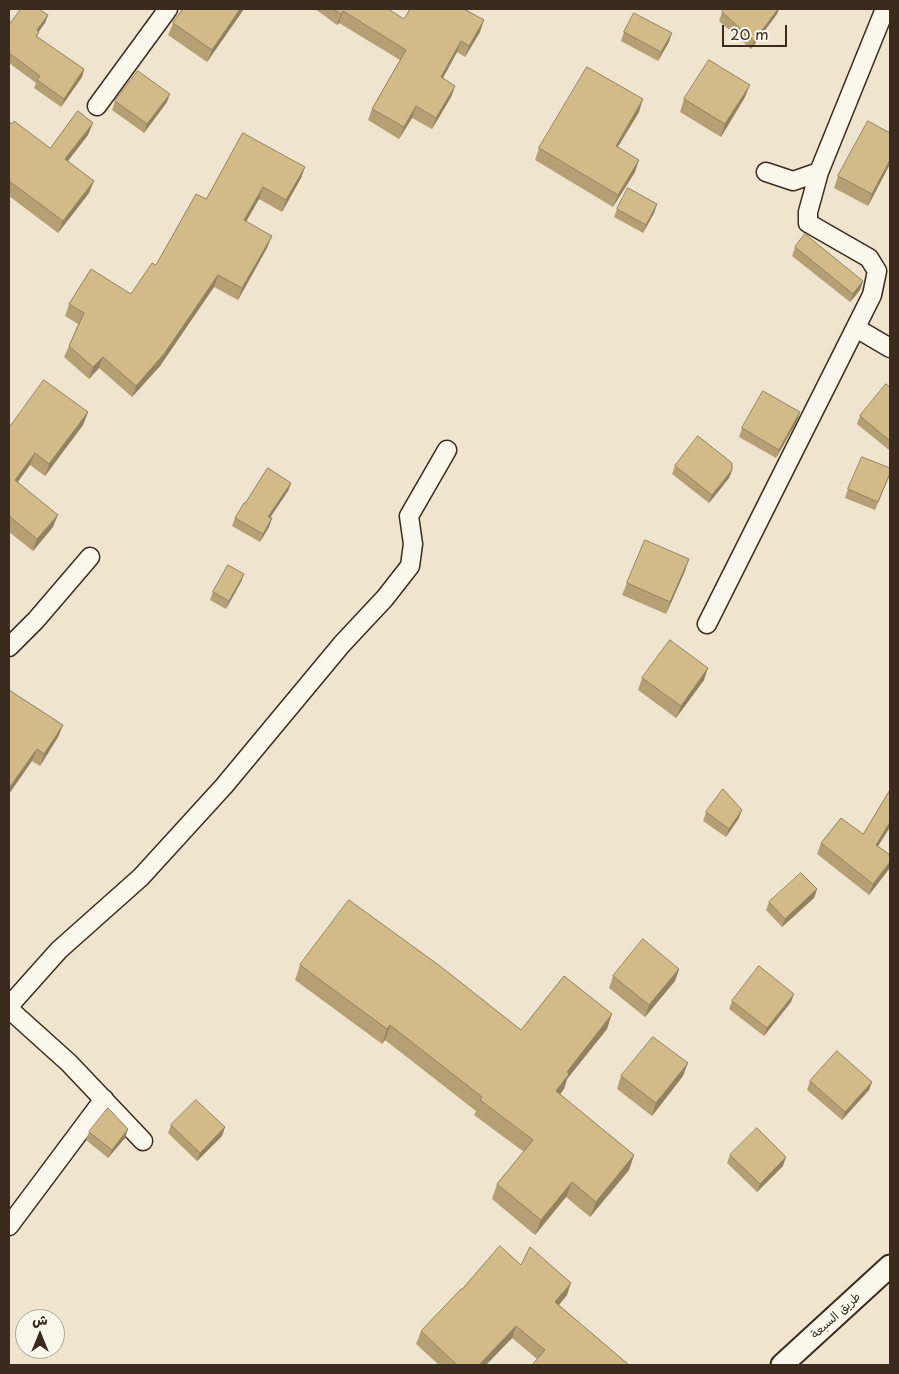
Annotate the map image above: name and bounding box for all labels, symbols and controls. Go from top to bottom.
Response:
scale bar [724,15,789,47]
text: 20 m [730,22,769,45]
street label: طريق السبعة [808,1290,864,1342]
north arrow [15,1309,65,1359]
text: ش [32,1309,48,1330]

